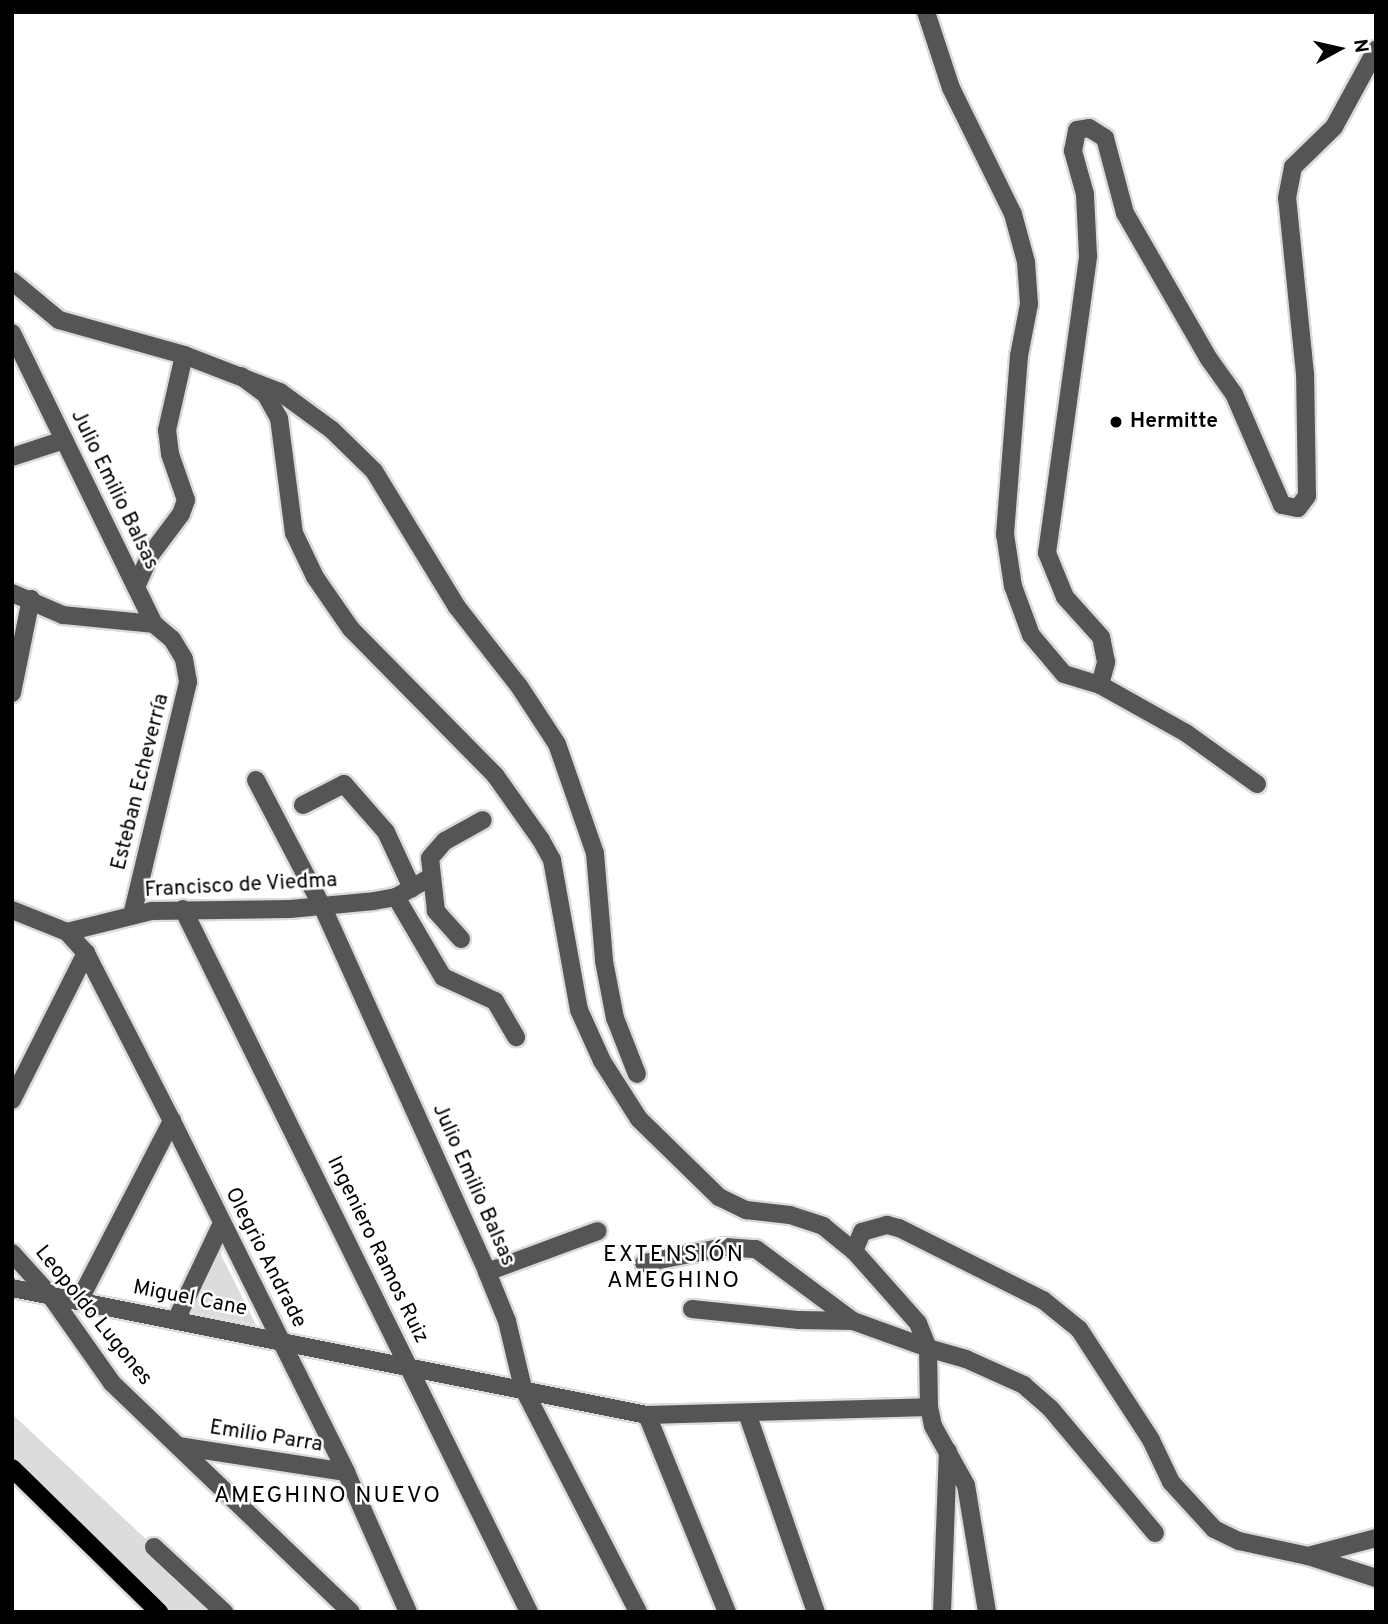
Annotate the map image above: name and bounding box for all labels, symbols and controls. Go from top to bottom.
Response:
north arrow [1304,14,1374,84]
text: N [1347,38,1373,55]
street label: Julio Emilio Balsas [64,406,164,574]
place label: Hermitte [1130,409,1218,435]
marker: Hermitte [1108,414,1124,430]
street label: Esteban Echeverría [107,691,175,873]
street label: Francisco de Viedma [144,868,338,904]
street label: Julio Emilio Balsas [426,1100,520,1270]
street label: Ingeniero Ramos Ruiz [321,1152,433,1348]
street label: Olegrio Andrade [219,1183,311,1333]
street label: Leopoldo Lugones [29,1241,157,1391]
district label: EXTENSIÓN AMEGHINO [604,1242,744,1296]
street label: Miguel Cane [131,1276,249,1322]
street label: Emilio Parra [208,1416,324,1458]
district label: AMEGHINO NUEVO [216,1483,440,1511]

